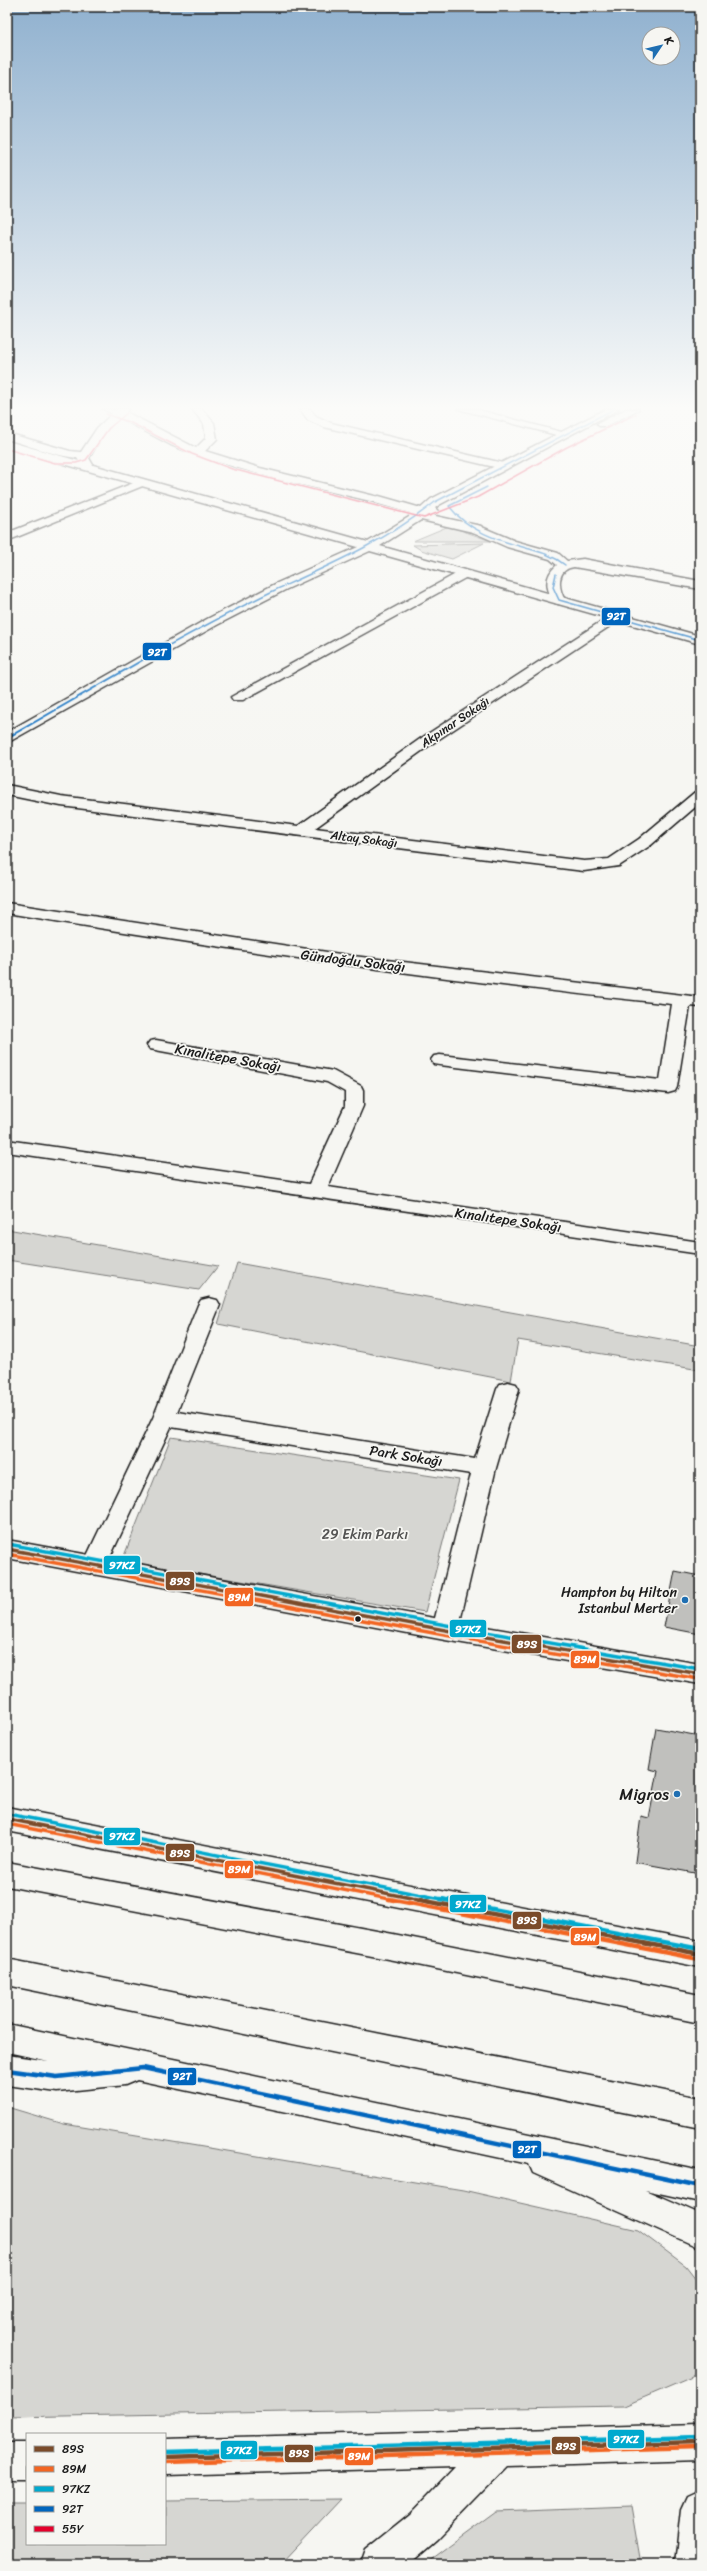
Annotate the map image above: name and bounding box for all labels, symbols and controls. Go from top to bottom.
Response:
north arrow [641,26,681,66]
text: K [659,32,679,50]
line badge: 92T [601,607,631,626]
text: 92T [606,607,626,626]
line badge: 92T [142,642,172,661]
text: 92T [147,643,167,662]
street label: Akpınar Sokağı [415,691,494,754]
street label: Altay Sokağı [328,824,399,854]
street label: Gündoğdu Sokağı [299,942,407,980]
street label: Kınalıtepe Sokağı [173,1036,283,1080]
street label: Kınalıtepe Sokağı [453,1200,563,1240]
street label: Park Sokağı [368,1438,444,1474]
park label: 29 Ekim Parkı [322,1522,408,1547]
line badge: 97KZ [103,1555,141,1575]
text: 97KZ [109,1556,136,1575]
line badge: 89S [165,1571,195,1591]
text: 89S [169,1572,190,1591]
place label: Hampton by Hilton Istanbul Merter [561,1580,678,1621]
line badge: 89M [224,1587,254,1607]
text: 89M [227,1588,251,1607]
marker: Hampton by Hilton Istanbul Merter [680,1595,690,1605]
unlabelled marker [353,1614,363,1624]
line badge: 97KZ [449,1619,487,1638]
text: 97KZ [455,1620,482,1639]
line badge: 89S [511,1634,542,1654]
text: 89S [516,1635,537,1654]
line badge: 89M [570,1650,600,1669]
text: 89M [573,1650,597,1669]
place label: Migros [619,1779,669,1809]
marker: Migros [672,1789,682,1799]
line badge: 97KZ [103,1827,141,1846]
text: 97KZ [109,1827,136,1846]
line badge: 89S [165,1843,195,1862]
text: 89S [169,1844,190,1863]
line badge: 89M [224,1860,254,1879]
text: 89M [227,1860,251,1879]
line badge: 97KZ [449,1894,487,1913]
text: 97KZ [455,1895,482,1914]
line badge: 89S [512,1911,542,1930]
text: 89S [516,1911,537,1930]
line badge: 89M [570,1927,600,1946]
text: 89M [573,1928,597,1947]
line badge: 92T [167,2067,197,2086]
text: 92T [172,2067,192,2086]
line badge: 92T [512,2140,542,2159]
text: 92T [517,2140,537,2159]
line badge: 97KZ [607,2429,645,2449]
text: 97KZ [613,2430,640,2449]
legend [26,2433,166,2545]
line badge: 89S [551,2436,581,2455]
text: 89S [555,2437,576,2456]
text: 89S [62,2438,85,2460]
line badge: 97KZ [220,2440,258,2460]
text: 97KZ [226,2441,253,2460]
line badge: 89S [284,2444,314,2463]
text: 89S [288,2444,309,2463]
line badge: 89M [344,2447,374,2466]
text: 89M [347,2447,371,2466]
text: 89M [62,2458,87,2480]
text: 97KZ [62,2478,91,2500]
text: 92T [62,2498,84,2520]
text: 55Y [62,2518,85,2540]

